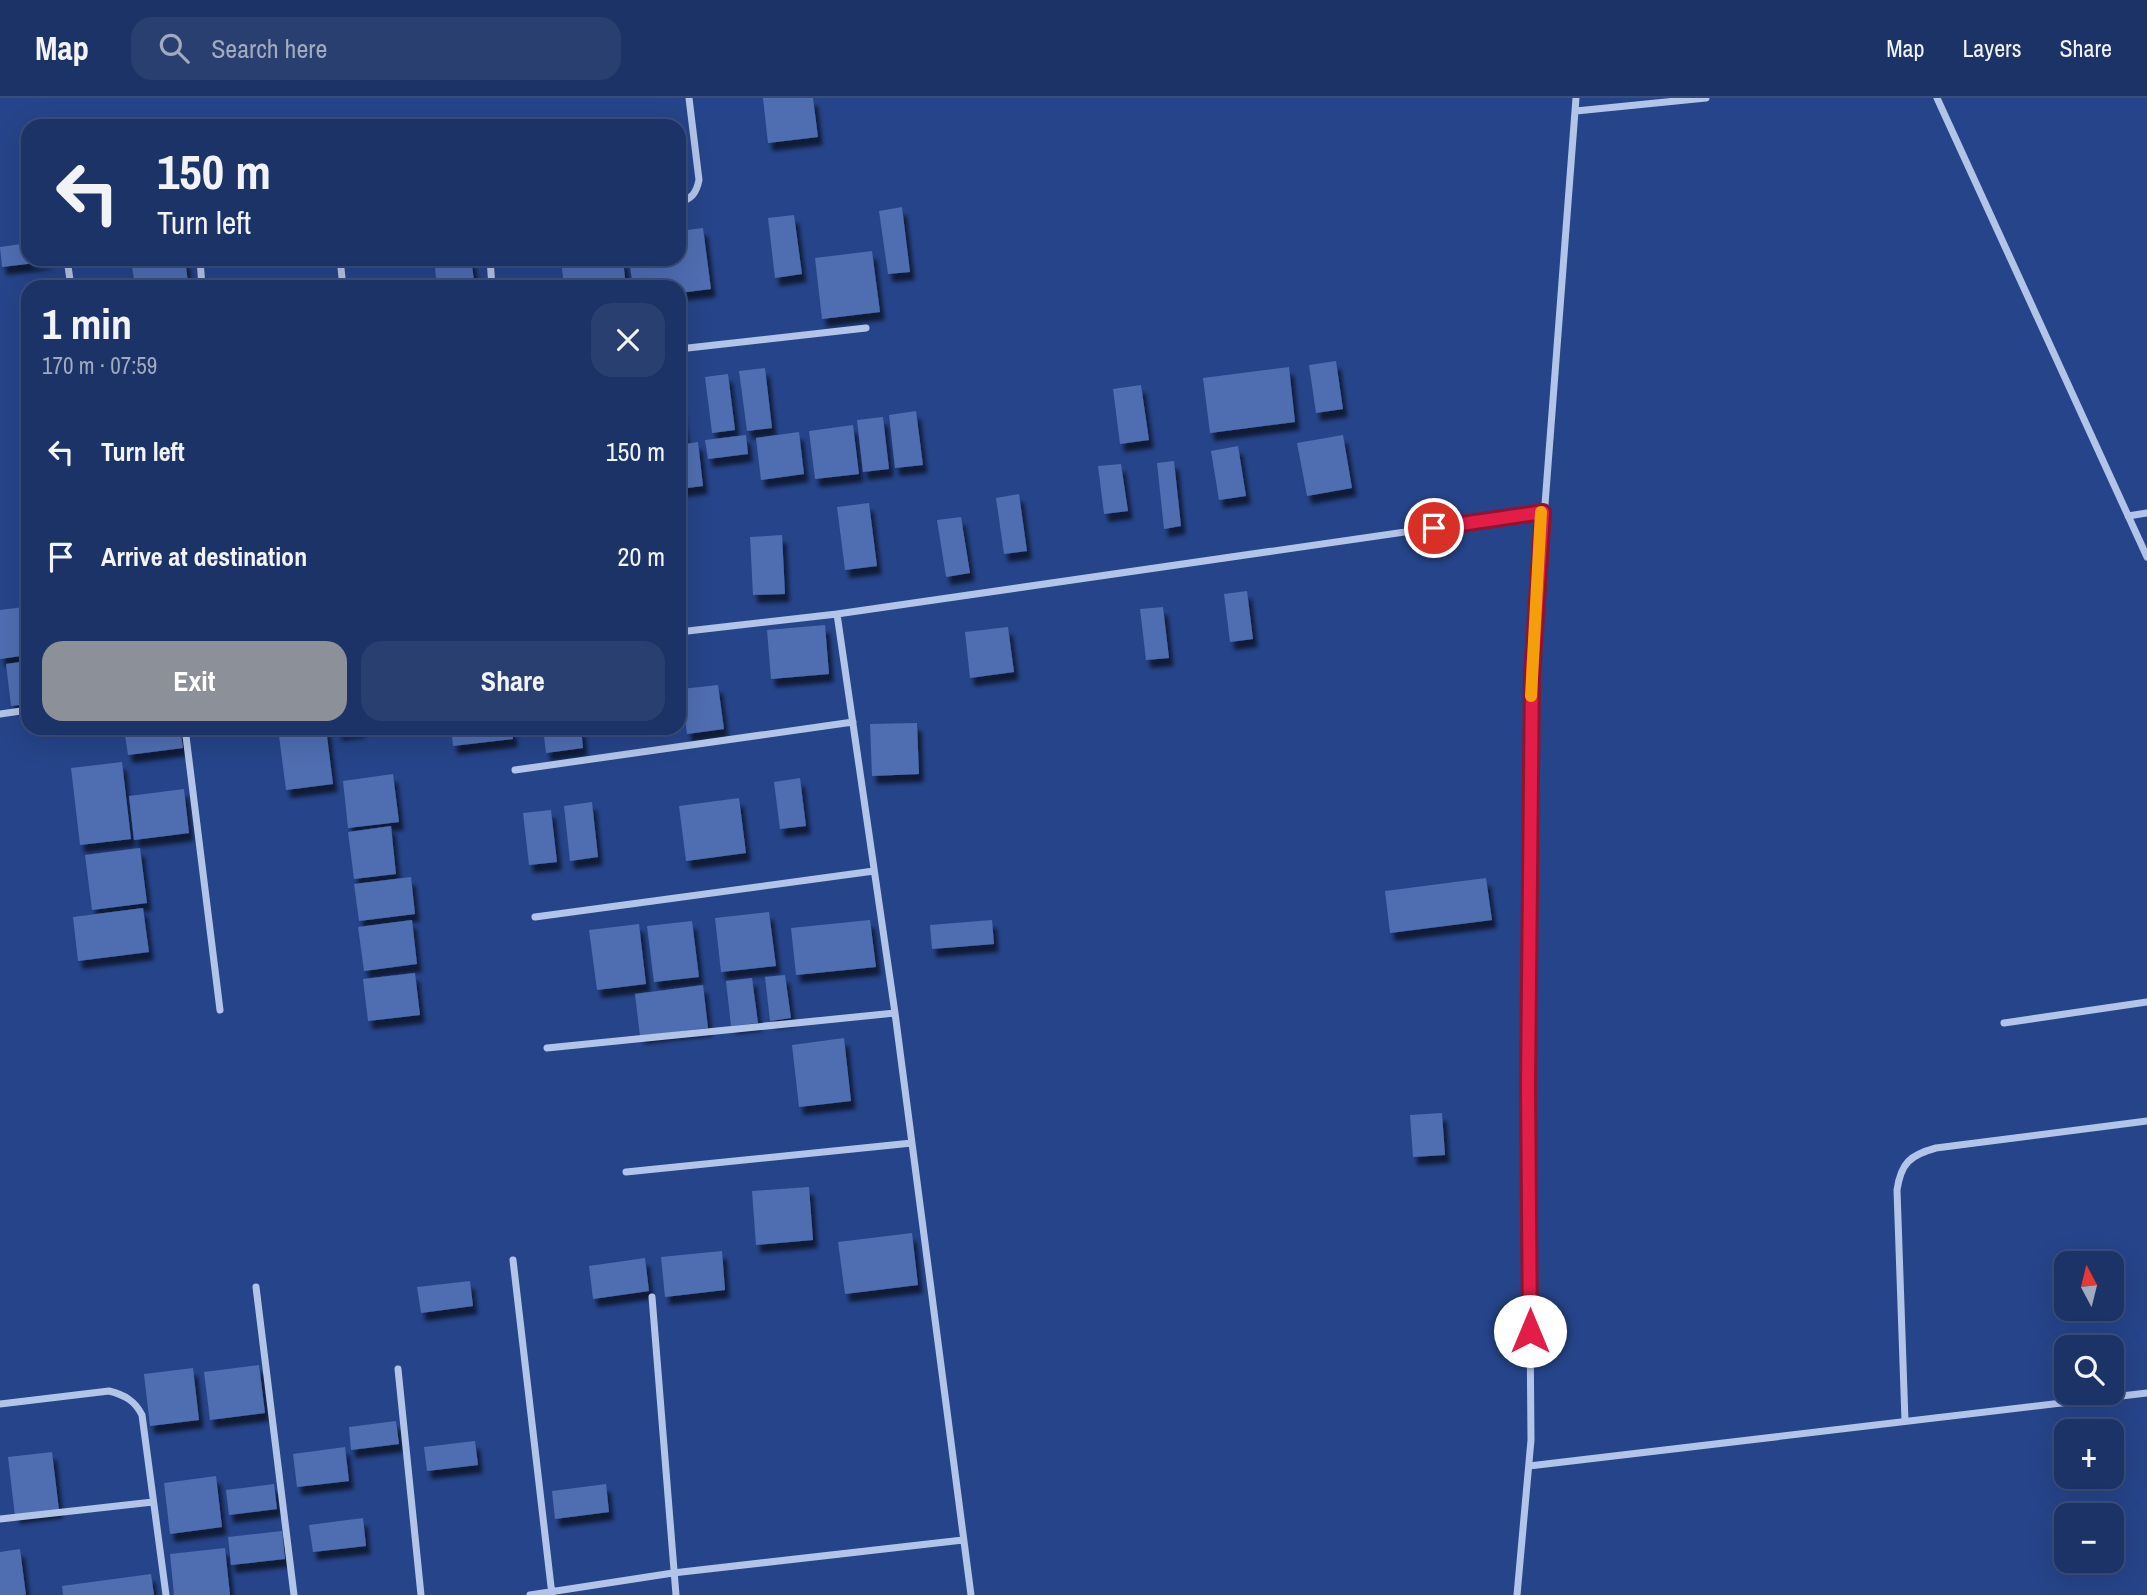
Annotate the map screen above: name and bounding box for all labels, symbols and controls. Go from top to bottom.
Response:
search box [131,17,621,80]
text: Map [35,26,89,70]
icon: search [155,29,193,67]
text: Search here [211,31,327,66]
text: Map [1886,32,1924,64]
text: Layers [1962,32,2021,64]
text: Share [2059,32,2112,64]
text: 150 m [157,138,271,204]
icon: left [42,147,133,238]
text: Turn left [157,201,251,244]
text: 1 min [42,296,132,352]
button: close [591,303,665,377]
text: 170 m · 07:59 [42,350,157,381]
icon: left [42,433,80,471]
text: Turn left [101,434,185,469]
text: 150 m [606,434,665,469]
pin [1404,498,1464,558]
icon: arrive [1415,509,1453,547]
icon: arrive [42,538,80,576]
text: Arrive at destination [101,539,307,574]
text: 20 m [618,539,665,574]
button: Exit [42,641,347,721]
button: Share [361,641,665,721]
north arrow [2054,1251,2124,1321]
map controls [2054,1251,2124,1573]
position arrow [1493,1294,1567,1368]
button: search [2054,1335,2124,1405]
button: + [2054,1419,2124,1489]
button: − [2054,1503,2124,1573]

